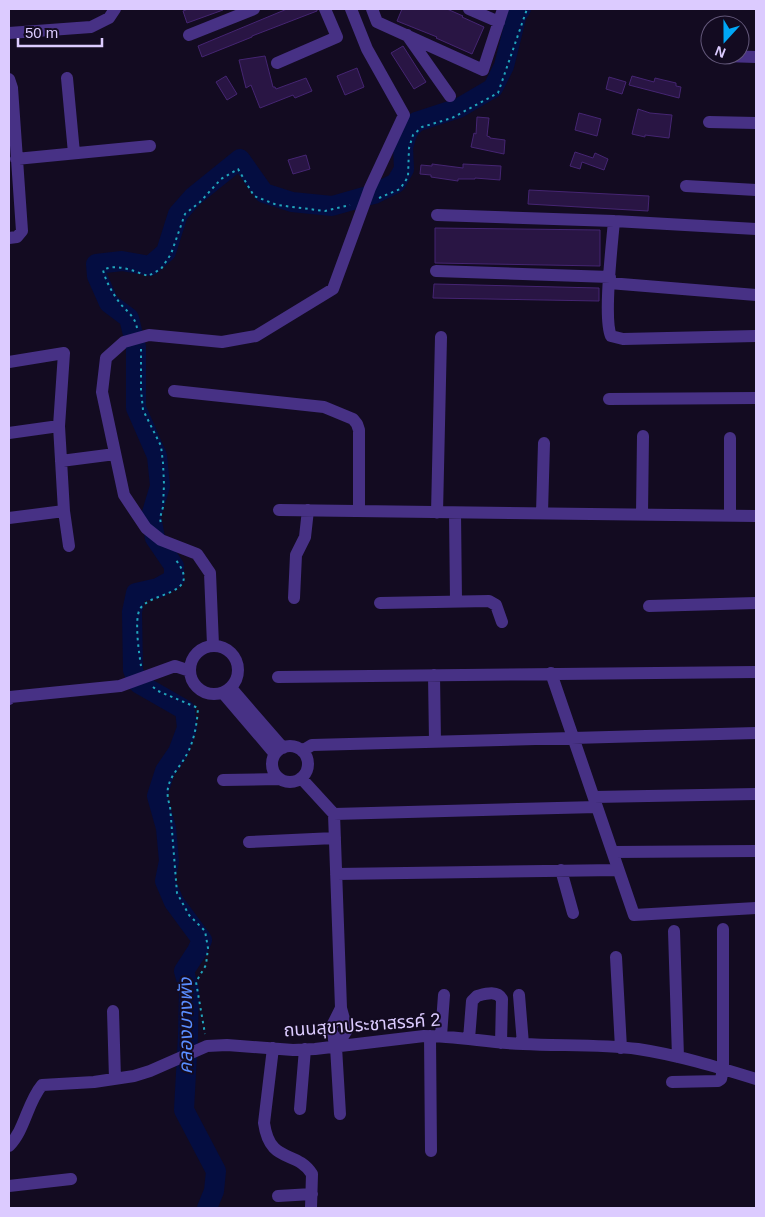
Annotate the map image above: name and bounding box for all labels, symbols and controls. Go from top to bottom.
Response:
scale bar [18,15,101,47]
north arrow [700,15,750,65]
text: 50 m [25,24,58,41]
text: N [713,43,728,61]
water label: คลองบางพัง [175,977,196,1074]
street label: ถนนสุขาประชาสรรค์ 2 [283,1010,441,1041]

